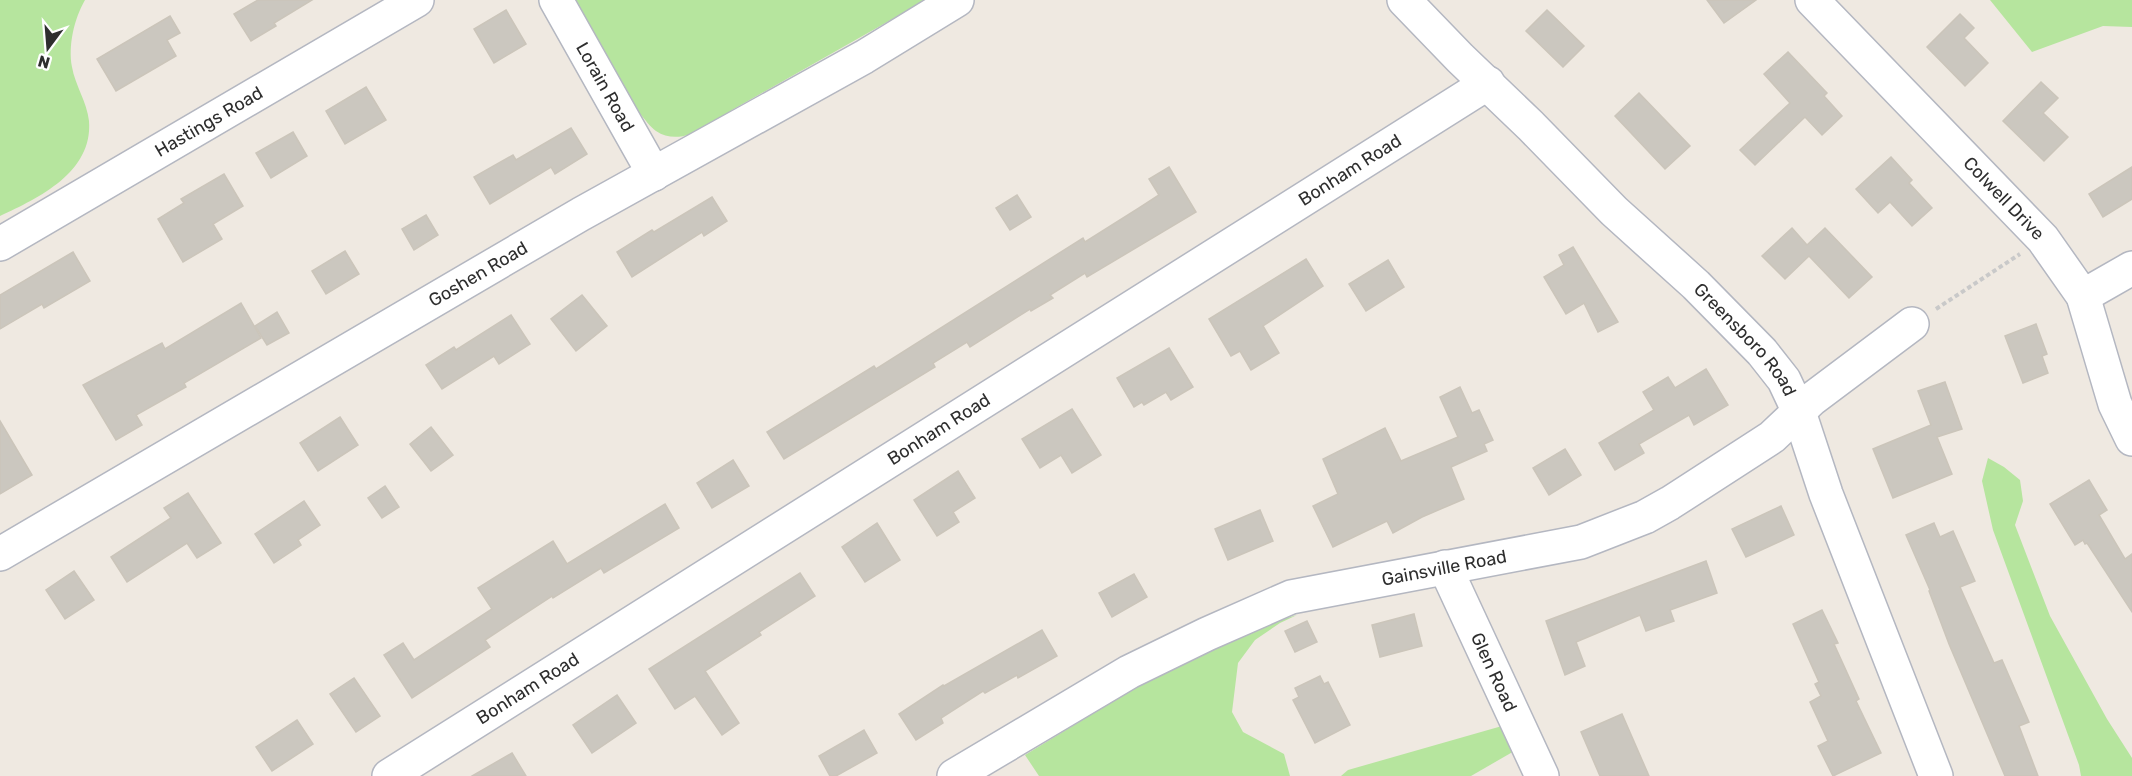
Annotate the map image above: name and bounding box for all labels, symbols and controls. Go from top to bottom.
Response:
north arrow [18,18,78,78]
street label: Lorain Road [571,38,639,136]
text: N [36,51,52,73]
street label: Hastings Road [151,82,267,162]
street label: Bonham Road [1294,129,1405,211]
street label: Colwell Drive [1959,152,2049,245]
street label: Goshen Road [425,237,532,312]
street label: Greensboro Road [1689,278,1801,399]
street label: Bonham Road [883,389,994,470]
street label: Gainsville Road [1380,545,1508,591]
street label: Glen Road [1466,629,1522,715]
street label: Bonham Road [472,648,583,729]

